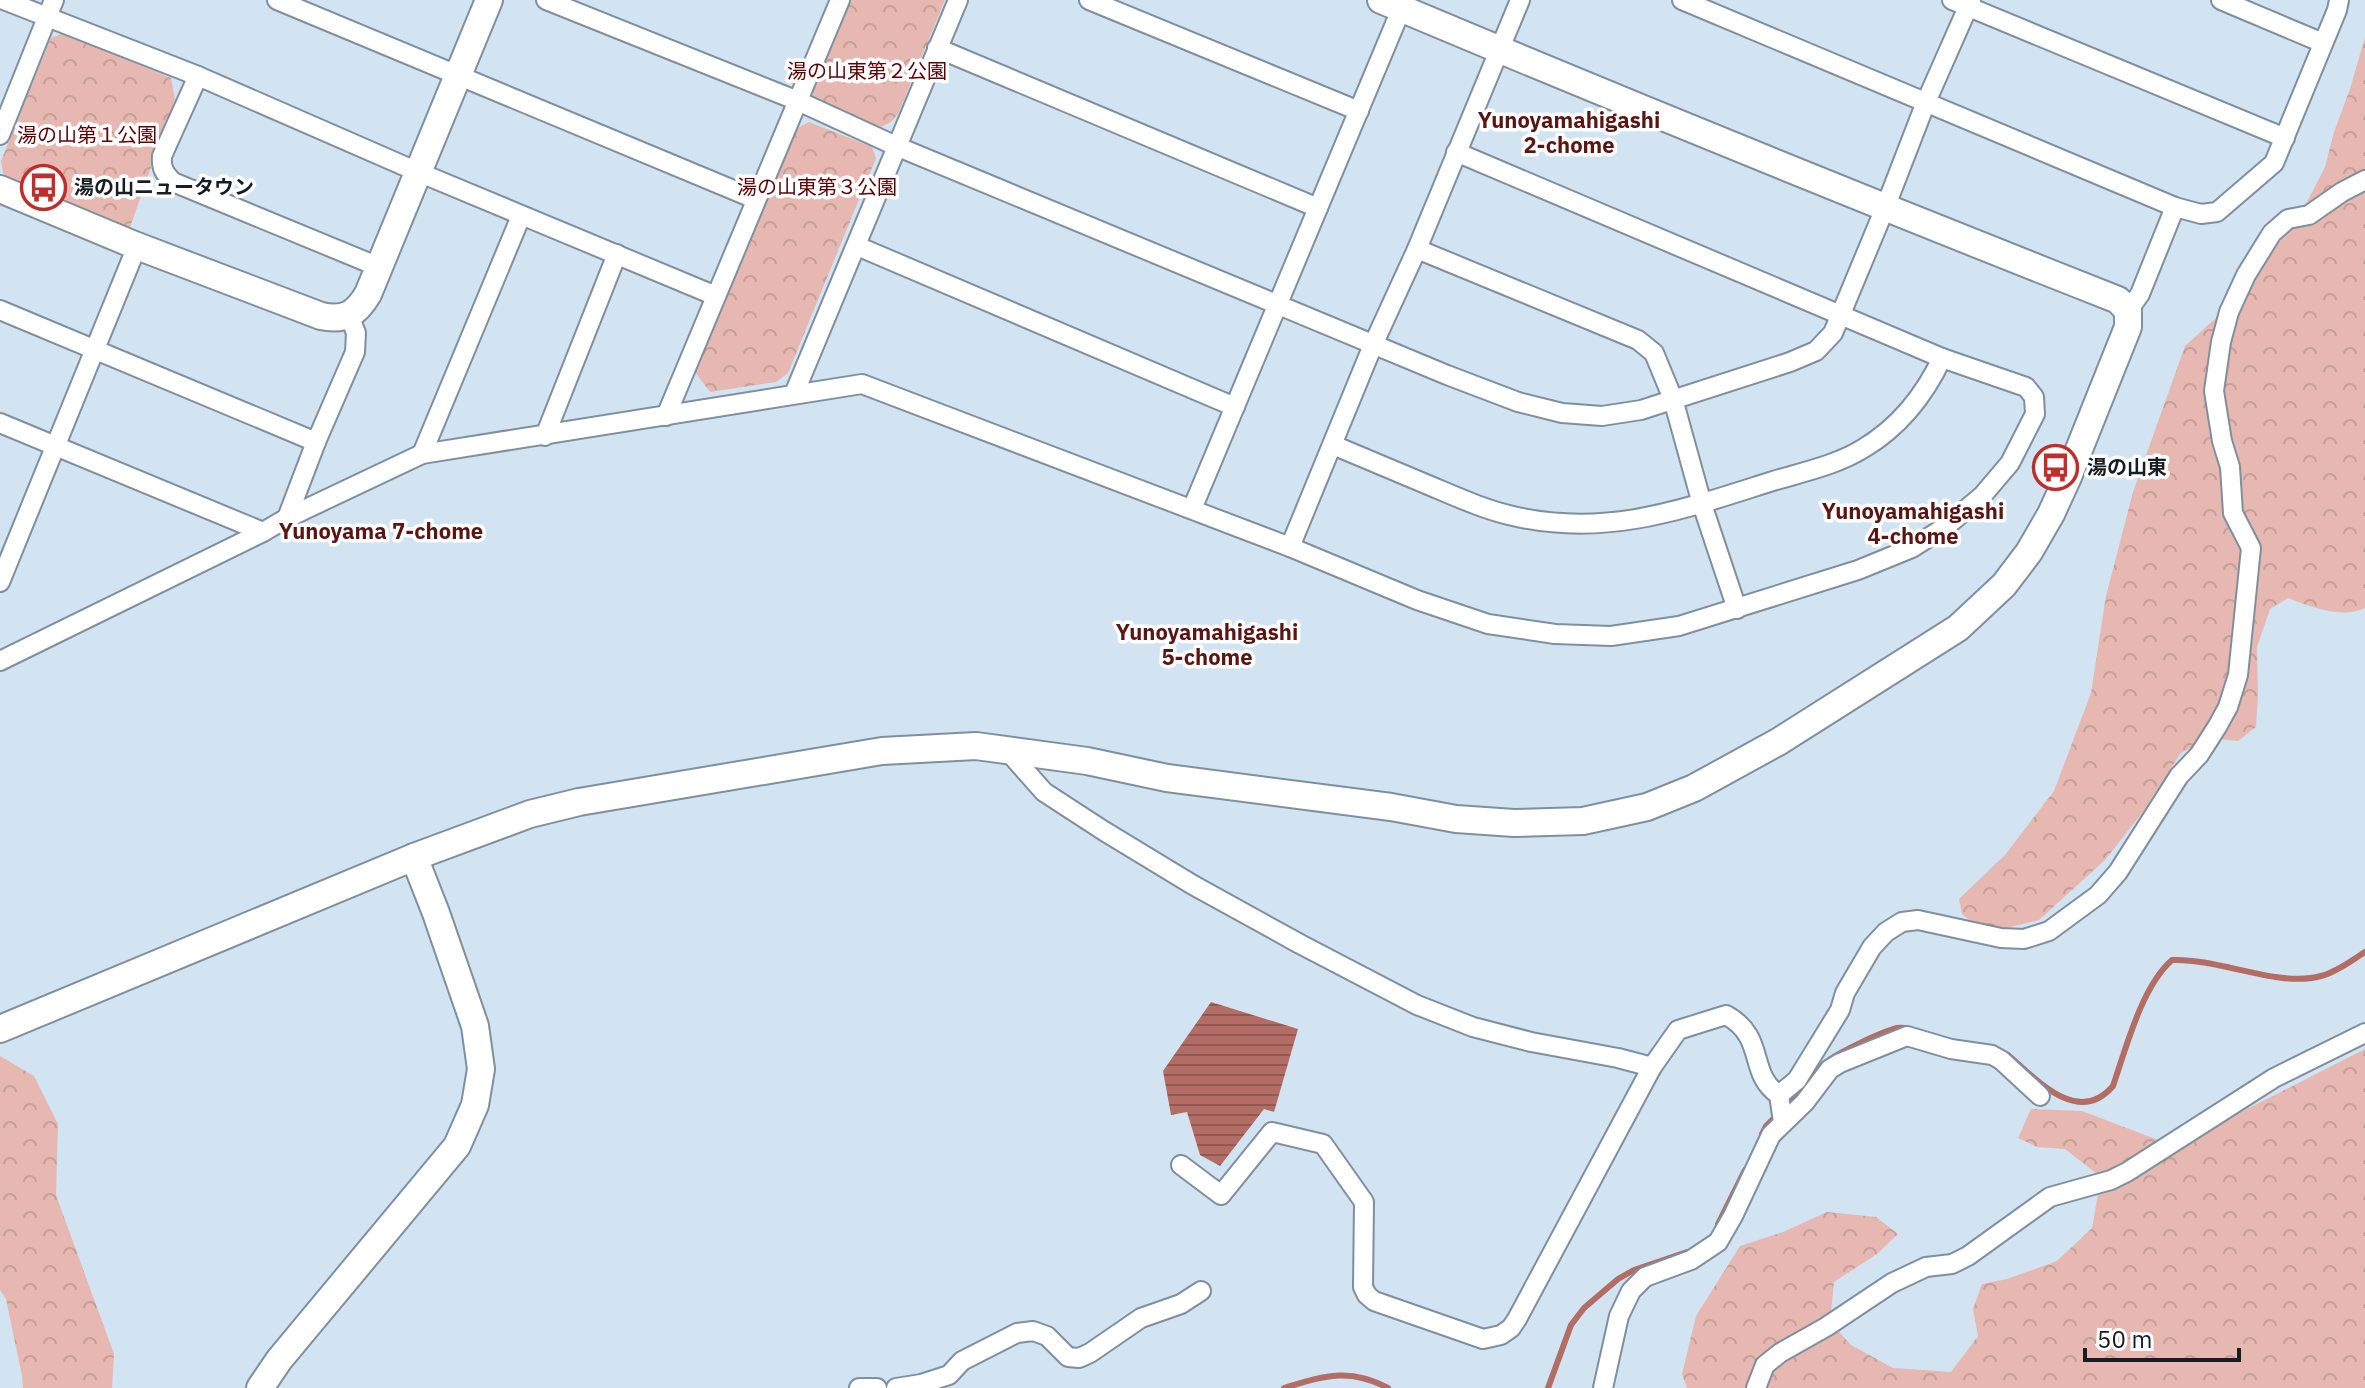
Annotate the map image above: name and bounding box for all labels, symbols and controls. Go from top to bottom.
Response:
park label: 湯の山東第２公園 [787,57,947,84]
district label: Yunoyamahigashi 2-chome [1478,105,1660,159]
park label: 湯の山第１公園 [17,121,157,148]
bus stop icon: 湯の山ニュータウン [19,163,67,211]
place label: 湯の山ニュータウン [74,173,254,200]
park label: 湯の山東第３公園 [737,173,897,200]
bus stop icon: 湯の山東 [2032,443,2080,491]
place label: 湯の山東 [2087,453,2167,480]
district label: Yunoyamahigashi 4-chome [1822,496,2004,550]
district label: Yunoyama 7-chome [279,516,483,545]
district label: Yunoyamahigashi 5-chome [1116,617,1298,671]
scale bar [2085,1312,2239,1362]
text: 50 m [2097,1323,2152,1355]

